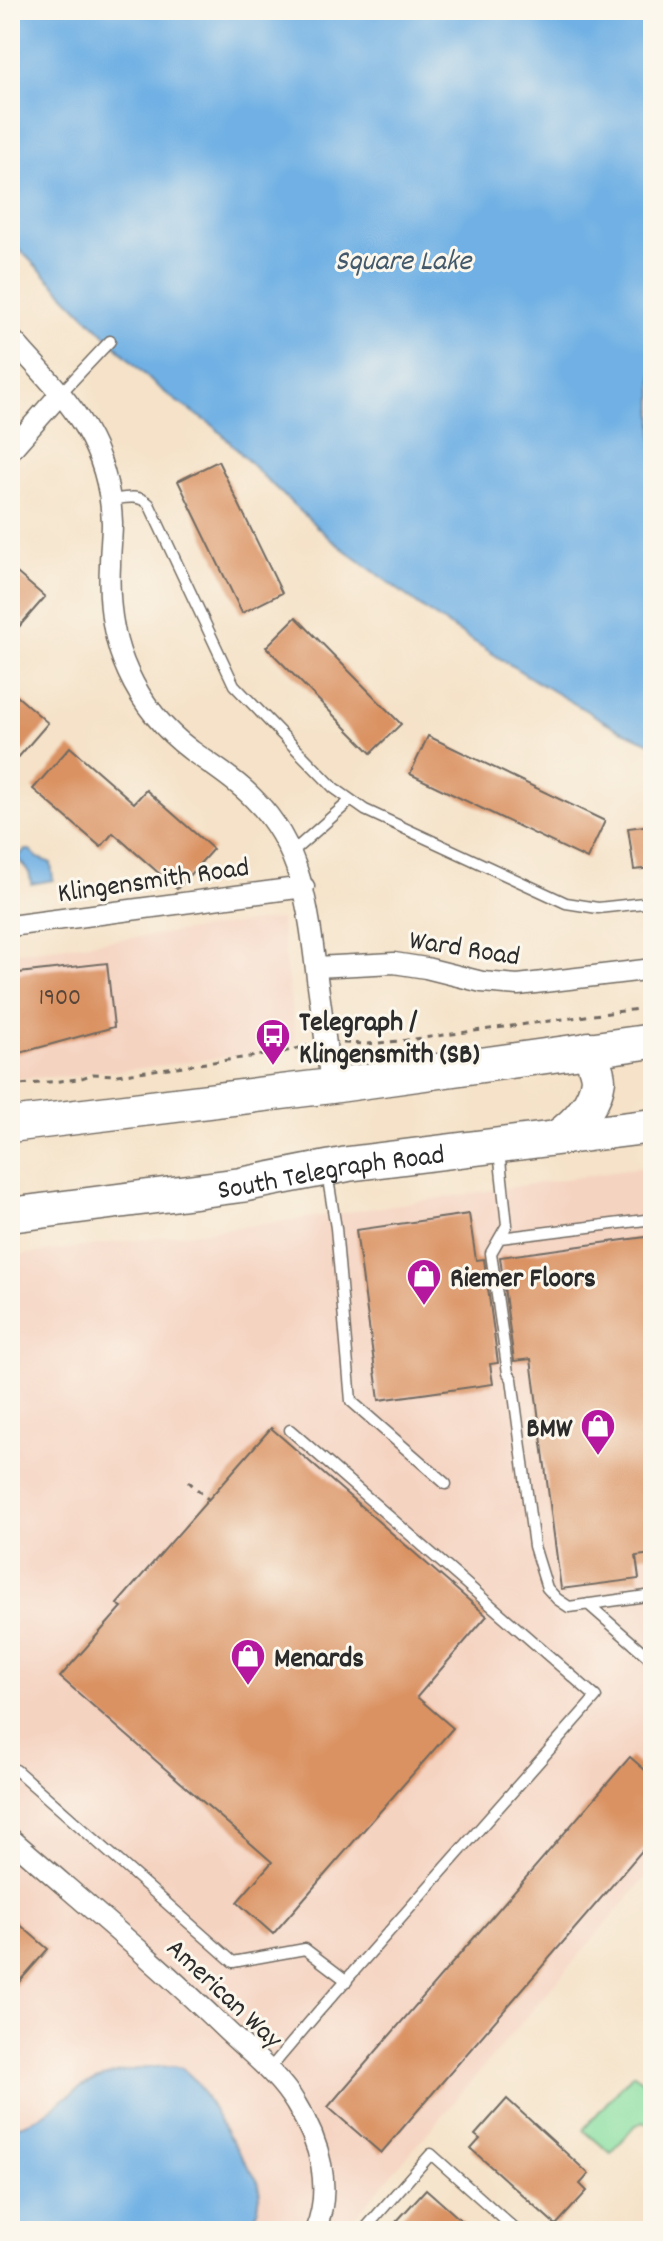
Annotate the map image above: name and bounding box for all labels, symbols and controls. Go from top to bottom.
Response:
water label: Square Lake [335,242,473,285]
street label: Klingensmith Road [55,850,252,916]
street label: Ward Road [406,922,522,979]
house number: 1900 [39,982,81,1016]
place label: Telegraph / Klingensmith (SB) [299,1005,480,1077]
bus stop icon: Telegraph / Klingensmith (SB) [254,1017,292,1067]
street label: South Telegraph Road [216,1137,447,1213]
shop icon: Riemer Floors [405,1257,443,1307]
place label: Riemer Floors [450,1261,596,1301]
shop icon: BMW [579,1407,617,1457]
place label: BMW [526,1411,573,1451]
shop icon: Menards [229,1637,267,1687]
place label: Menards [274,1641,364,1681]
street label: American Way [155,1931,290,2061]

